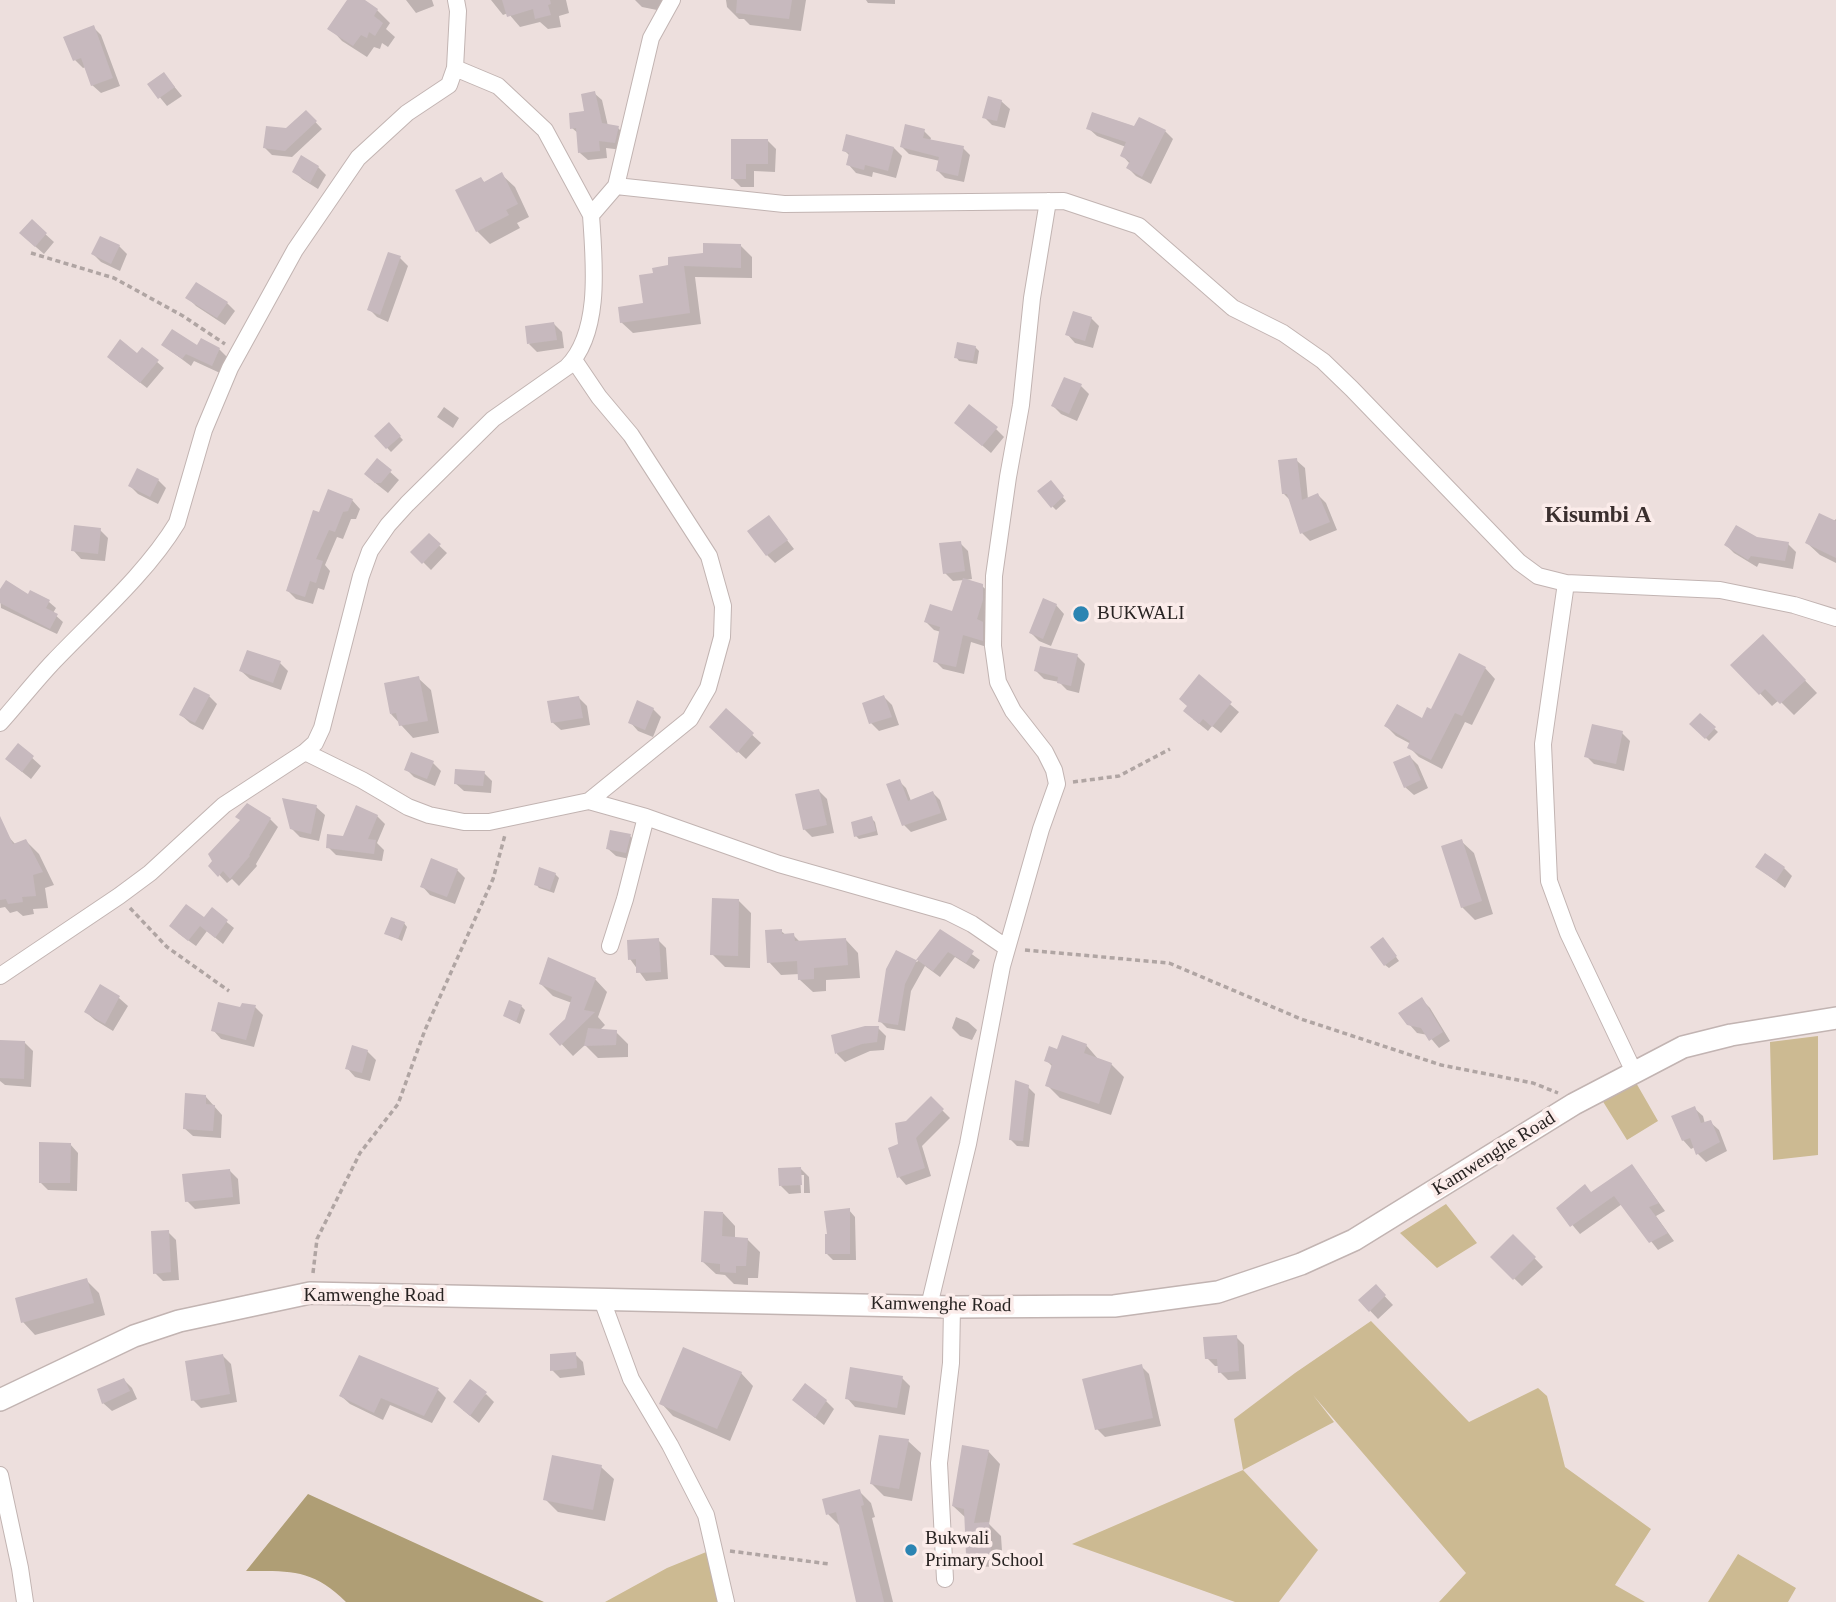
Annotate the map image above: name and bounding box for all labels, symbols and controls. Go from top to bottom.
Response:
district label: Kisumbi A [1545,502,1651,530]
place label: BUKWALI [1097,603,1185,625]
marker: BUKWALI [1071,604,1091,624]
street label: Kamwenghe Road [1428,1107,1560,1201]
street label: Kamwenghe Road [304,1285,444,1307]
street label: Kamwenghe Road [870,1292,1012,1318]
place label: Bukwali Primary School [925,1528,1044,1572]
marker: Bukwali Primary School [903,1542,919,1558]

